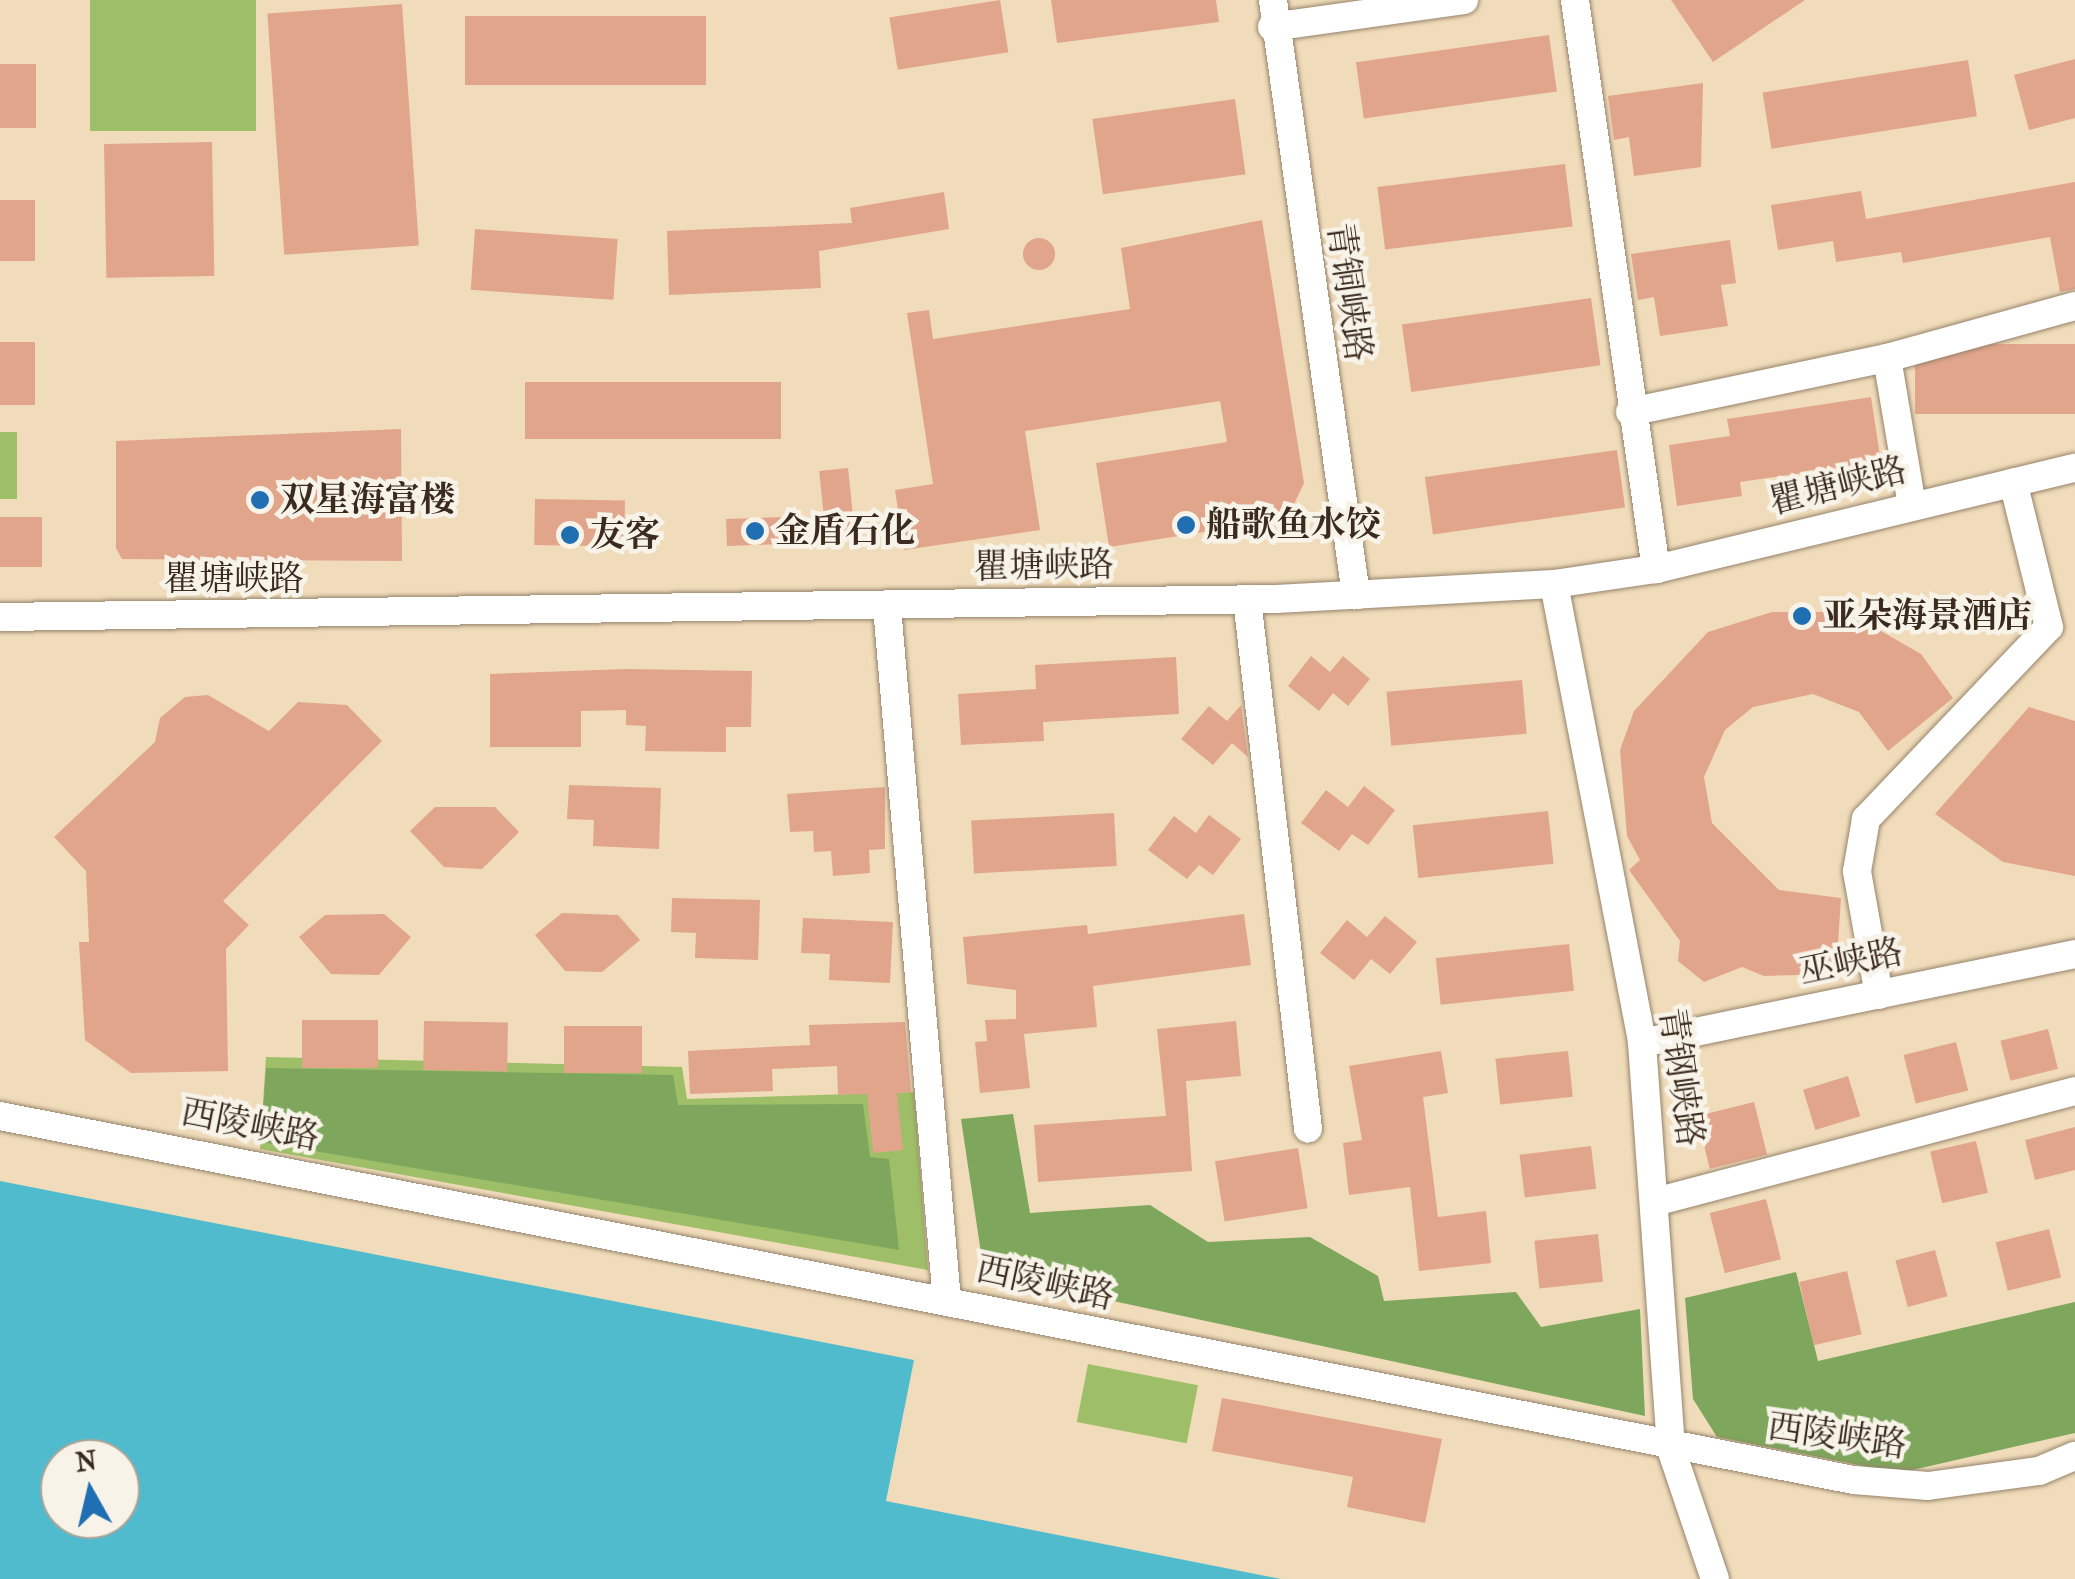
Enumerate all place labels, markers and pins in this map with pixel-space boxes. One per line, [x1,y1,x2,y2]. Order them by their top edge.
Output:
place label: 双星海富楼 [280,479,455,521]
marker: 双星海富楼 [249,489,271,511]
place label: 船歌鱼水饺 [1206,504,1381,546]
place label: 金盾石化 [775,510,915,552]
place label: 友客 [590,514,660,556]
marker: 船歌鱼水饺 [1175,514,1197,536]
marker: 金盾石化 [744,520,766,542]
marker: 友客 [559,524,581,546]
place label: 亚朵海景酒店 [1822,595,2032,637]
marker: 亚朵海景酒店 [1791,605,1813,627]

